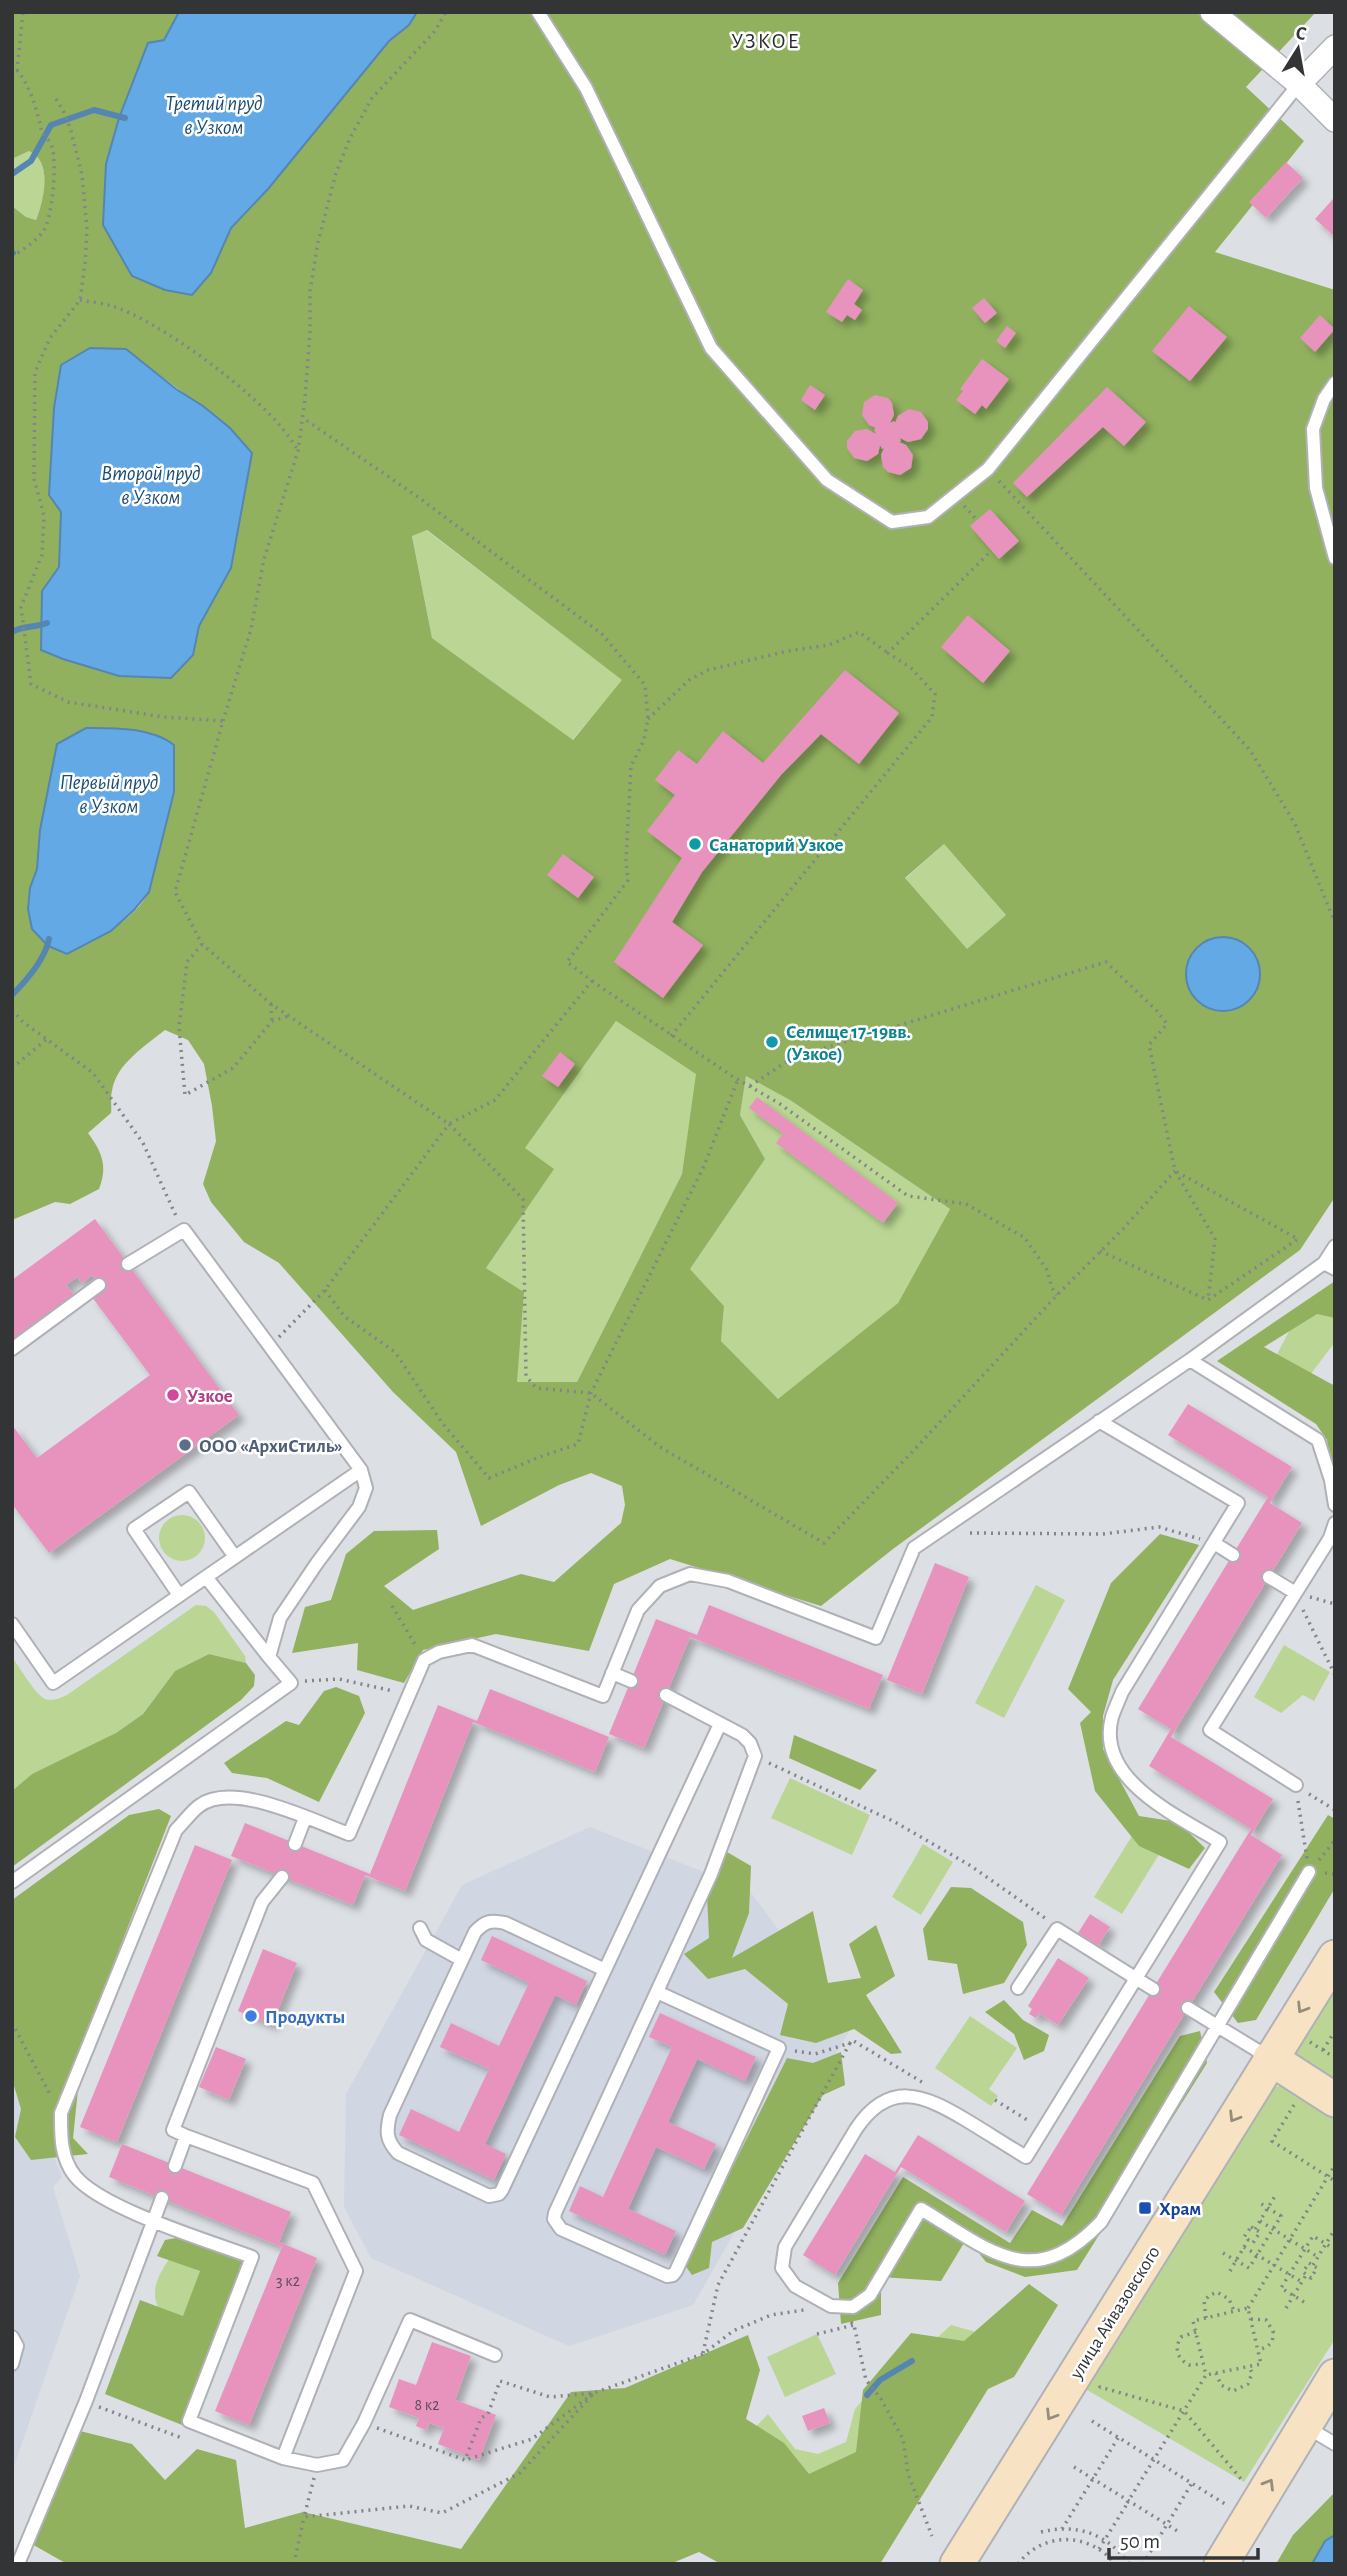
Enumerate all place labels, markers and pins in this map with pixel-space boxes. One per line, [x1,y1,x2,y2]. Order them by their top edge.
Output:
marker: Санаторий Узкое [687,836,703,852]
place label: Санаторий Узкое [709,836,844,855]
place label: Селище 17-19вв. (Узкое) [786,1023,911,1064]
marker: Селище 17-19вв. (Узкое) [764,1034,780,1050]
marker: Узкое [165,1387,181,1403]
place label: Узкое [187,1387,233,1406]
marker: ООО «АрхиСтиль» [177,1437,193,1453]
place label: ООО «АрхиСтиль» [199,1437,343,1456]
marker: Продукты [243,2008,259,2024]
place label: Продукты [265,2008,345,2027]
marker: Храм [1137,2200,1153,2216]
place label: Храм [1159,2200,1201,2219]

